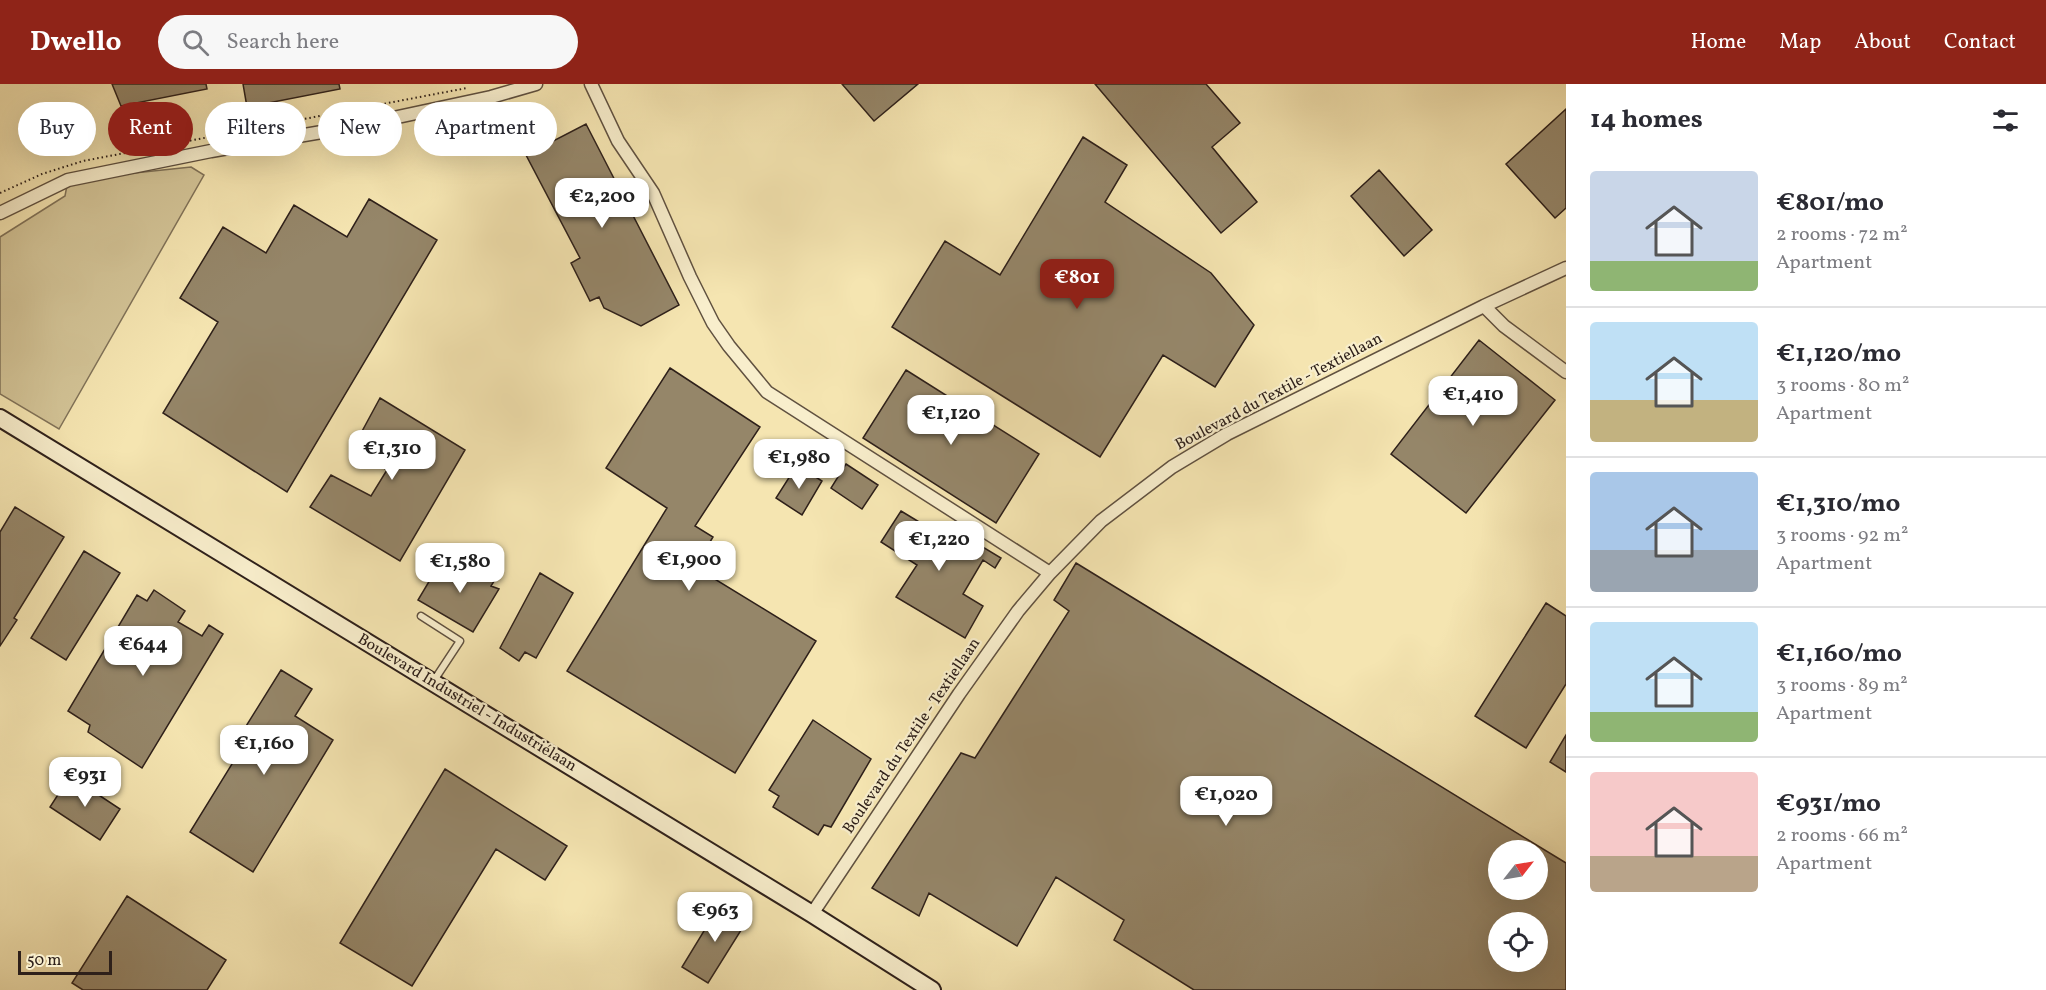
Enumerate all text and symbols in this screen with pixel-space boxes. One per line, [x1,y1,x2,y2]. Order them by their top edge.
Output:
search box [158,15,578,69]
text: Dwello [30,23,122,62]
icon: search [179,26,212,59]
text: Search here [227,27,339,58]
text: Home [1691,28,1746,57]
text: Map [1779,28,1821,57]
text: About [1854,28,1911,57]
text: Contact [1944,28,2016,57]
chip: Buy [18,102,96,156]
chip: Rent [108,102,193,156]
chip: Filters [205,102,306,156]
chip: New [318,102,402,156]
chip: Apartment [414,102,557,156]
text: 14 homes [1590,102,1703,138]
icon: filters [1989,104,2022,137]
pin: €2,200 [553,178,651,229]
text: €2,200 [569,183,635,211]
text: €801/mo [1776,185,1884,221]
icon: home [1638,195,1710,267]
text: 2 rooms · 72 m² [1776,221,1908,249]
text: Apartment [1776,249,1872,277]
pin: €801 [1041,259,1113,310]
text: €801 [1054,264,1100,292]
street label: Boulevard du Textile - Textiellaan [1171,328,1387,456]
text: €1,120/mo [1776,336,1901,372]
icon: home [1638,346,1710,418]
text: 3 rooms · 80 m² [1776,372,1909,400]
pin: €1,410 [1424,376,1522,427]
text: €1,410 [1442,381,1504,409]
pin: €1,120 [902,395,1000,446]
text: €1,120 [921,400,981,428]
text: Apartment [1776,400,1872,428]
pin: €1,310 [343,430,441,481]
text: €1,310 [363,435,421,463]
pin: €1,980 [750,439,848,490]
text: €1,980 [768,444,830,472]
text: €1,310/mo [1776,486,1900,522]
icon: home [1638,496,1710,568]
pin: €1,220 [890,521,988,572]
text: 3 rooms · 92 m² [1776,522,1908,550]
text: €1,220 [908,526,970,554]
pin: €1,900 [640,541,738,592]
pin: €1,580 [411,543,509,594]
text: €1,900 [657,546,721,574]
text: €1,580 [429,548,491,576]
text: Apartment [1776,550,1872,578]
pin: €644 [107,626,179,677]
street label: Boulevard Industriel - Industriélaan [353,629,581,777]
text: €644 [118,631,168,659]
street label: Boulevard du Textile - Textiellaan [838,634,986,838]
text: €1,160/mo [1776,636,1902,672]
icon: home [1638,646,1710,718]
text: 3 rooms · 89 m² [1776,672,1908,700]
text: Apartment [1776,700,1872,728]
pin: €1,160 [215,725,313,776]
text: €1,160 [234,730,294,758]
pin: €931 [49,757,121,808]
text: €931 [63,762,107,790]
pin: €1,020 [1177,776,1275,827]
text: €1,020 [1194,781,1258,809]
text: €931/mo [1776,786,1881,822]
icon: home [1638,796,1710,868]
text: 2 rooms · 66 m² [1776,822,1908,850]
north arrow [1488,840,1548,900]
map controls [1488,840,1548,972]
text: Apartment [1776,850,1872,878]
pin: €963 [679,892,751,943]
text: €963 [691,897,739,925]
button: locate [1488,912,1548,972]
scale bar [18,948,112,976]
text: 50 m [27,950,61,972]

